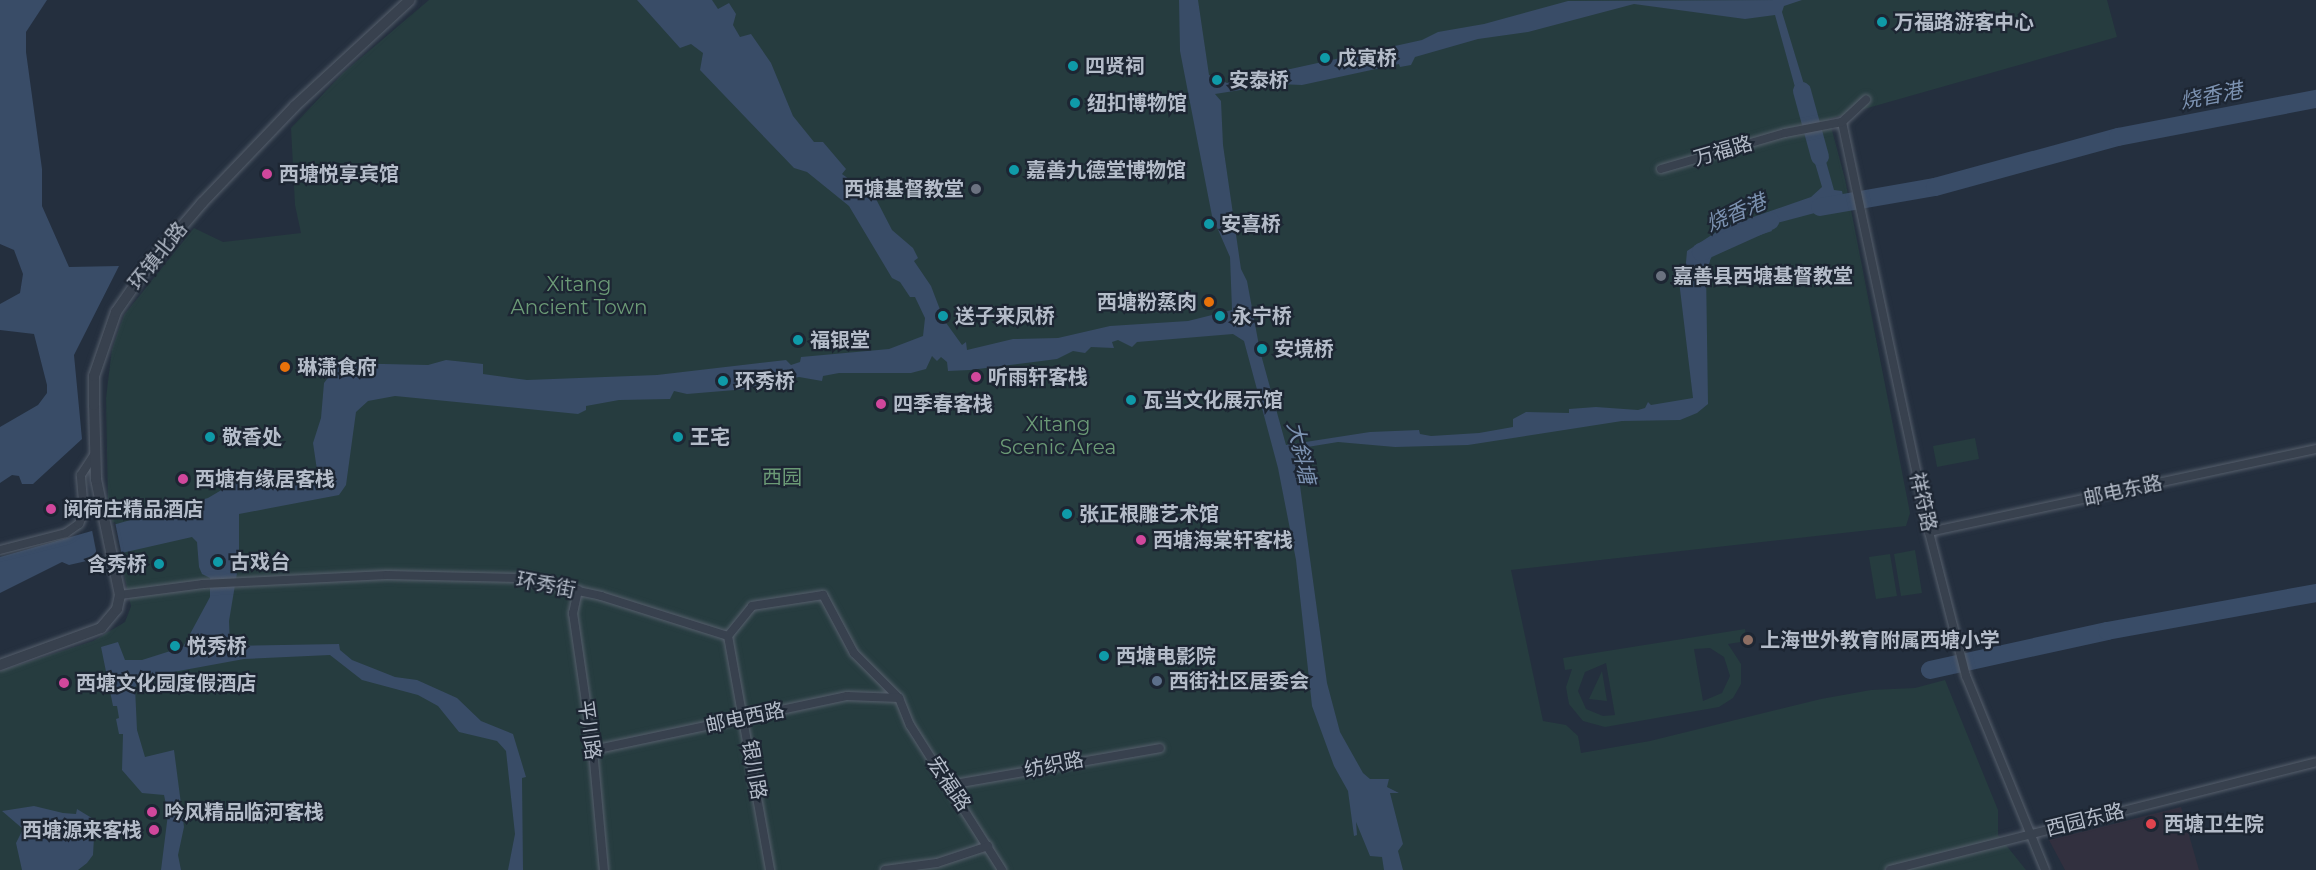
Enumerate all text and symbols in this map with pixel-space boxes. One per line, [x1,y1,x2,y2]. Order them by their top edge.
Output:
place label: 万福路游客中心 [1894,10,2034,34]
marker: 万福路游客中心 [1875,15,1889,29]
place label: 戊寅桥 [1337,46,1397,70]
marker: 戊寅桥 [1318,51,1332,65]
place label: 四贤祠 [1085,54,1145,78]
marker: 四贤祠 [1066,59,1080,73]
place label: 安泰桥 [1229,68,1289,92]
marker: 安泰桥 [1210,73,1224,87]
water label: 烧香港 [2178,78,2244,114]
place label: 纽扣博物馆 [1087,91,1187,115]
marker: 纽扣博物馆 [1068,96,1082,110]
street label: 万福路 [1691,131,1755,171]
place label: 嘉善九德堂博物馆 [1026,158,1186,182]
place label: 西塘悦享宾馆 [279,162,399,186]
marker: 嘉善九德堂博物馆 [1007,163,1021,177]
marker: 西塘悦享宾馆 [260,167,274,181]
place label: 西塘基督教堂 [844,177,964,201]
marker: 西塘基督教堂 [969,182,983,196]
water label: 烧香港 [1702,189,1770,237]
place label: 安喜桥 [1221,212,1281,236]
street label: 环镇北路 [124,217,192,295]
marker: 安喜桥 [1202,217,1216,231]
place label: 嘉善县西塘基督教堂 [1673,264,1853,288]
marker: 嘉善县西塘基督教堂 [1654,269,1668,283]
park label: Xitang Ancient Town [510,273,648,320]
place label: 西塘粉蒸肉 [1097,290,1197,314]
marker: 西塘粉蒸肉 [1202,295,1216,309]
place label: 送子来凤桥 [955,304,1055,328]
place label: 永宁桥 [1232,304,1292,328]
marker: 送子来凤桥 [936,309,950,323]
marker: 永宁桥 [1213,309,1227,323]
place label: 福银堂 [810,328,870,352]
marker: 福银堂 [791,333,805,347]
place label: 安境桥 [1274,337,1334,361]
marker: 安境桥 [1255,342,1269,356]
place label: 琳潇食府 [297,355,377,379]
marker: 琳潇食府 [278,360,292,374]
place label: 听雨轩客栈 [988,365,1088,389]
place label: 环秀桥 [735,369,795,393]
marker: 听雨轩客栈 [969,370,983,384]
marker: 环秀桥 [716,374,730,388]
place label: 瓦当文化展示馆 [1143,388,1283,412]
place label: 四季春客栈 [893,392,993,416]
marker: 瓦当文化展示馆 [1124,393,1138,407]
marker: 四季春客栈 [874,397,888,411]
park label: Xitang Scenic Area [1000,412,1116,459]
water label: 大斜塘 [1282,419,1320,487]
place label: 敬香处 [222,425,282,449]
place label: 王宅 [690,425,730,449]
marker: 敬香处 [203,430,217,444]
marker: 王宅 [671,430,685,444]
park label: 西园 [762,465,802,489]
place label: 西塘有缘居客栈 [195,467,335,491]
street label: 祥符路 [1905,470,1941,534]
street label: 邮电东路 [2081,471,2165,511]
marker: 西塘有缘居客栈 [176,472,190,486]
place label: 阅荷庄精品酒店 [63,497,203,521]
marker: 阅荷庄精品酒店 [44,502,58,516]
place label: 张正根雕艺术馆 [1079,502,1219,526]
marker: 张正根雕艺术馆 [1060,507,1074,521]
place label: 西塘海棠轩客栈 [1153,528,1293,552]
marker: 西塘海棠轩客栈 [1134,533,1148,547]
place label: 古戏台 [230,550,290,574]
place label: 含秀桥 [87,552,147,576]
marker: 古戏台 [211,555,225,569]
marker: 含秀桥 [152,557,166,571]
street label: 环秀街 [514,567,578,603]
place label: 上海世外教育附属西塘小学 [1760,628,2000,652]
marker: 上海世外教育附属西塘小学 [1741,633,1755,647]
place label: 悦秀桥 [187,634,247,658]
marker: 悦秀桥 [168,639,182,653]
place label: 西塘电影院 [1116,644,1216,668]
marker: 西塘电影院 [1097,649,1111,663]
place label: 西街社区居委会 [1169,669,1309,693]
place label: 西塘文化园度假酒店 [76,671,256,695]
marker: 西街社区居委会 [1150,674,1164,688]
marker: 西塘文化园度假酒店 [57,676,71,690]
street label: 邮电西路 [703,698,787,738]
street label: 平川路 [573,699,605,761]
street label: 银川路 [737,738,771,802]
street label: 纺织路 [1022,747,1086,783]
street label: 宏福路 [922,752,976,816]
street label: 西园东路 [2043,799,2127,841]
place label: 吟风精品临河客栈 [164,800,324,824]
marker: 吟风精品临河客栈 [145,805,159,819]
place label: 西塘卫生院 [2164,812,2264,836]
marker: 西塘卫生院 [2142,815,2160,833]
place label: 西塘源来客栈 [22,818,142,842]
marker: 西塘源来客栈 [147,823,161,837]

